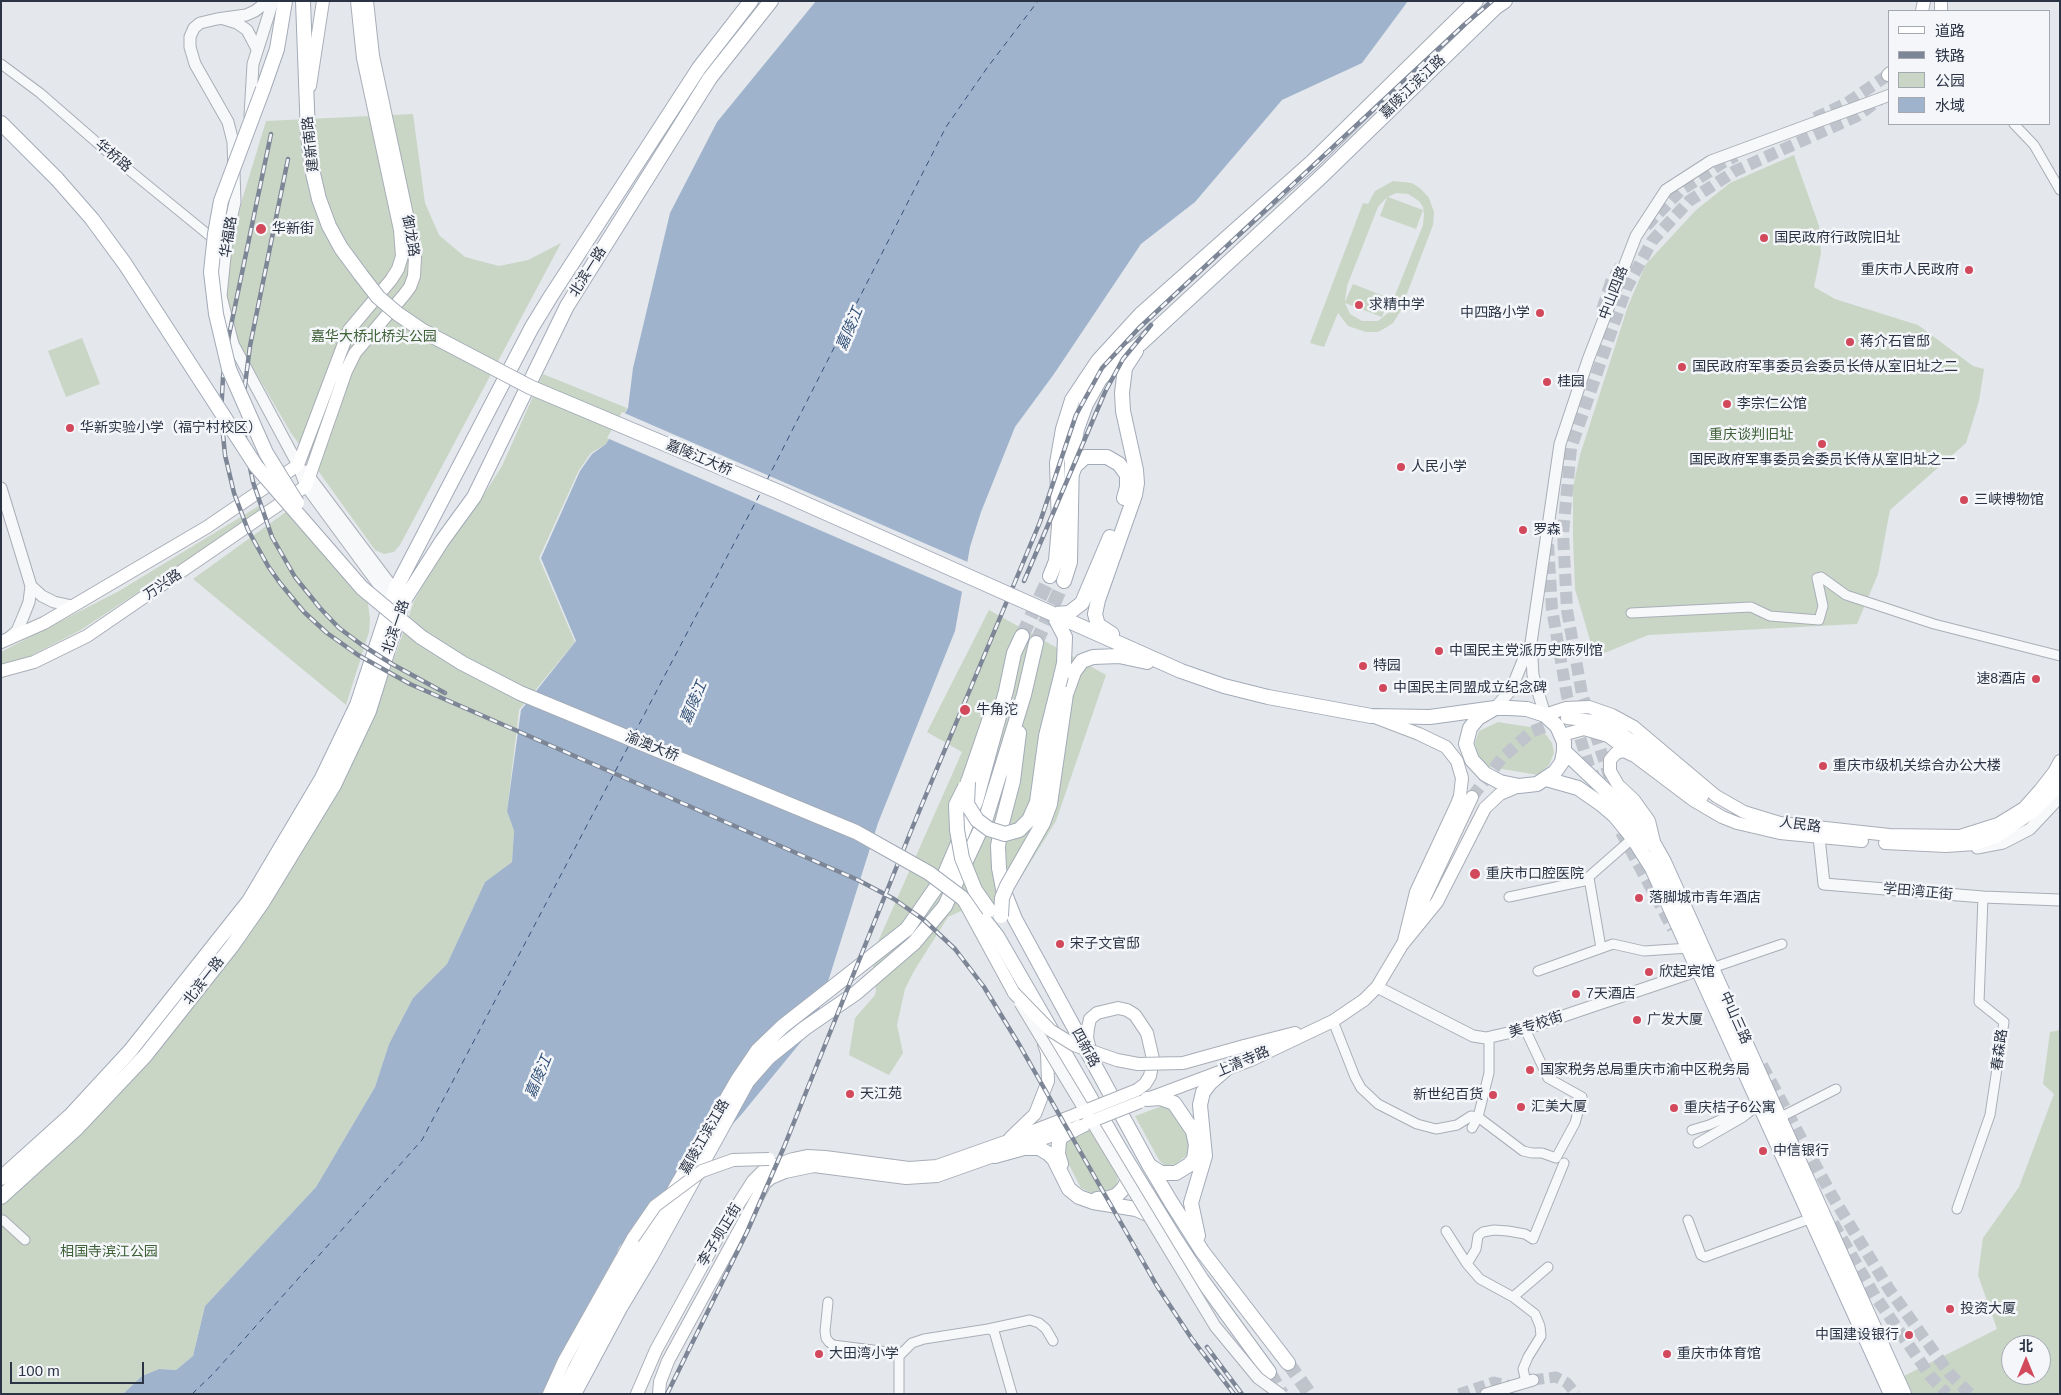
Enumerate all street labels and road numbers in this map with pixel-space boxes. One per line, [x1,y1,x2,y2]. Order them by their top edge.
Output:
street label: 嘉陵江滨江路 [1377,52,1449,122]
street label: 建新南路 [300,115,322,173]
street label: 华桥路 [92,136,134,176]
street label: 御龙路 [398,214,422,258]
street label: 华福路 [217,215,241,259]
street label: 北滨一路 [566,244,610,300]
street label: 中山四路 [1596,264,1632,322]
street label: 嘉陵江大桥 [664,437,734,479]
street label: 万兴路 [141,566,185,604]
street label: 北滨一路 [379,598,413,656]
street label: 渝澳大桥 [623,729,681,765]
street label: 人民路 [1778,814,1822,836]
street label: 学田湾正街 [1882,881,1954,903]
street label: 北滨一路 [180,954,228,1008]
street label: 中山三路 [1716,989,1754,1047]
street label: 美专校街 [1507,1008,1565,1042]
street label: 四新路 [1067,1026,1103,1070]
street label: 春森路 [1989,1028,2011,1072]
street label: 上清寺路 [1214,1043,1272,1081]
street label: 嘉陵江滨江路 [677,1096,733,1178]
street label: 李子坝正街 [695,1201,745,1269]

